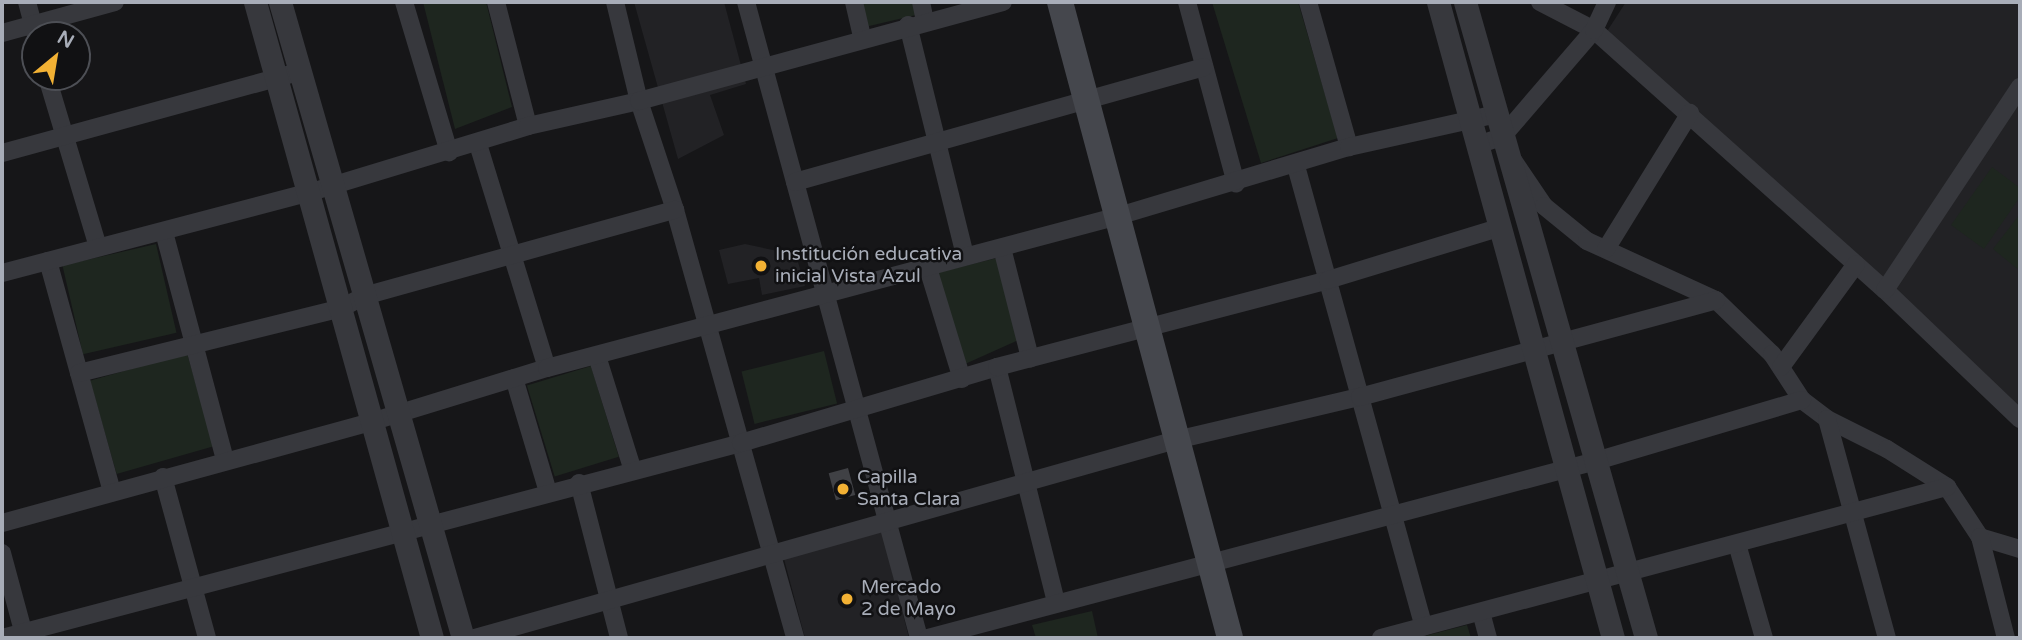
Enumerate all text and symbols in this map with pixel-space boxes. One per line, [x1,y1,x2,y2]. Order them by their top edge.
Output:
north arrow [21,21,91,91]
text: N [53,26,78,53]
place label: Institución educativa inicial Vista Azul [775,244,962,288]
marker: Institución educativa inicial Vista Azul [753,258,769,274]
place label: Capilla Santa Clara [857,467,960,511]
marker: Capilla Santa Clara [835,481,851,497]
place label: Mercado 2 de Mayo [861,577,956,621]
marker: Mercado 2 de Mayo [839,591,855,607]

